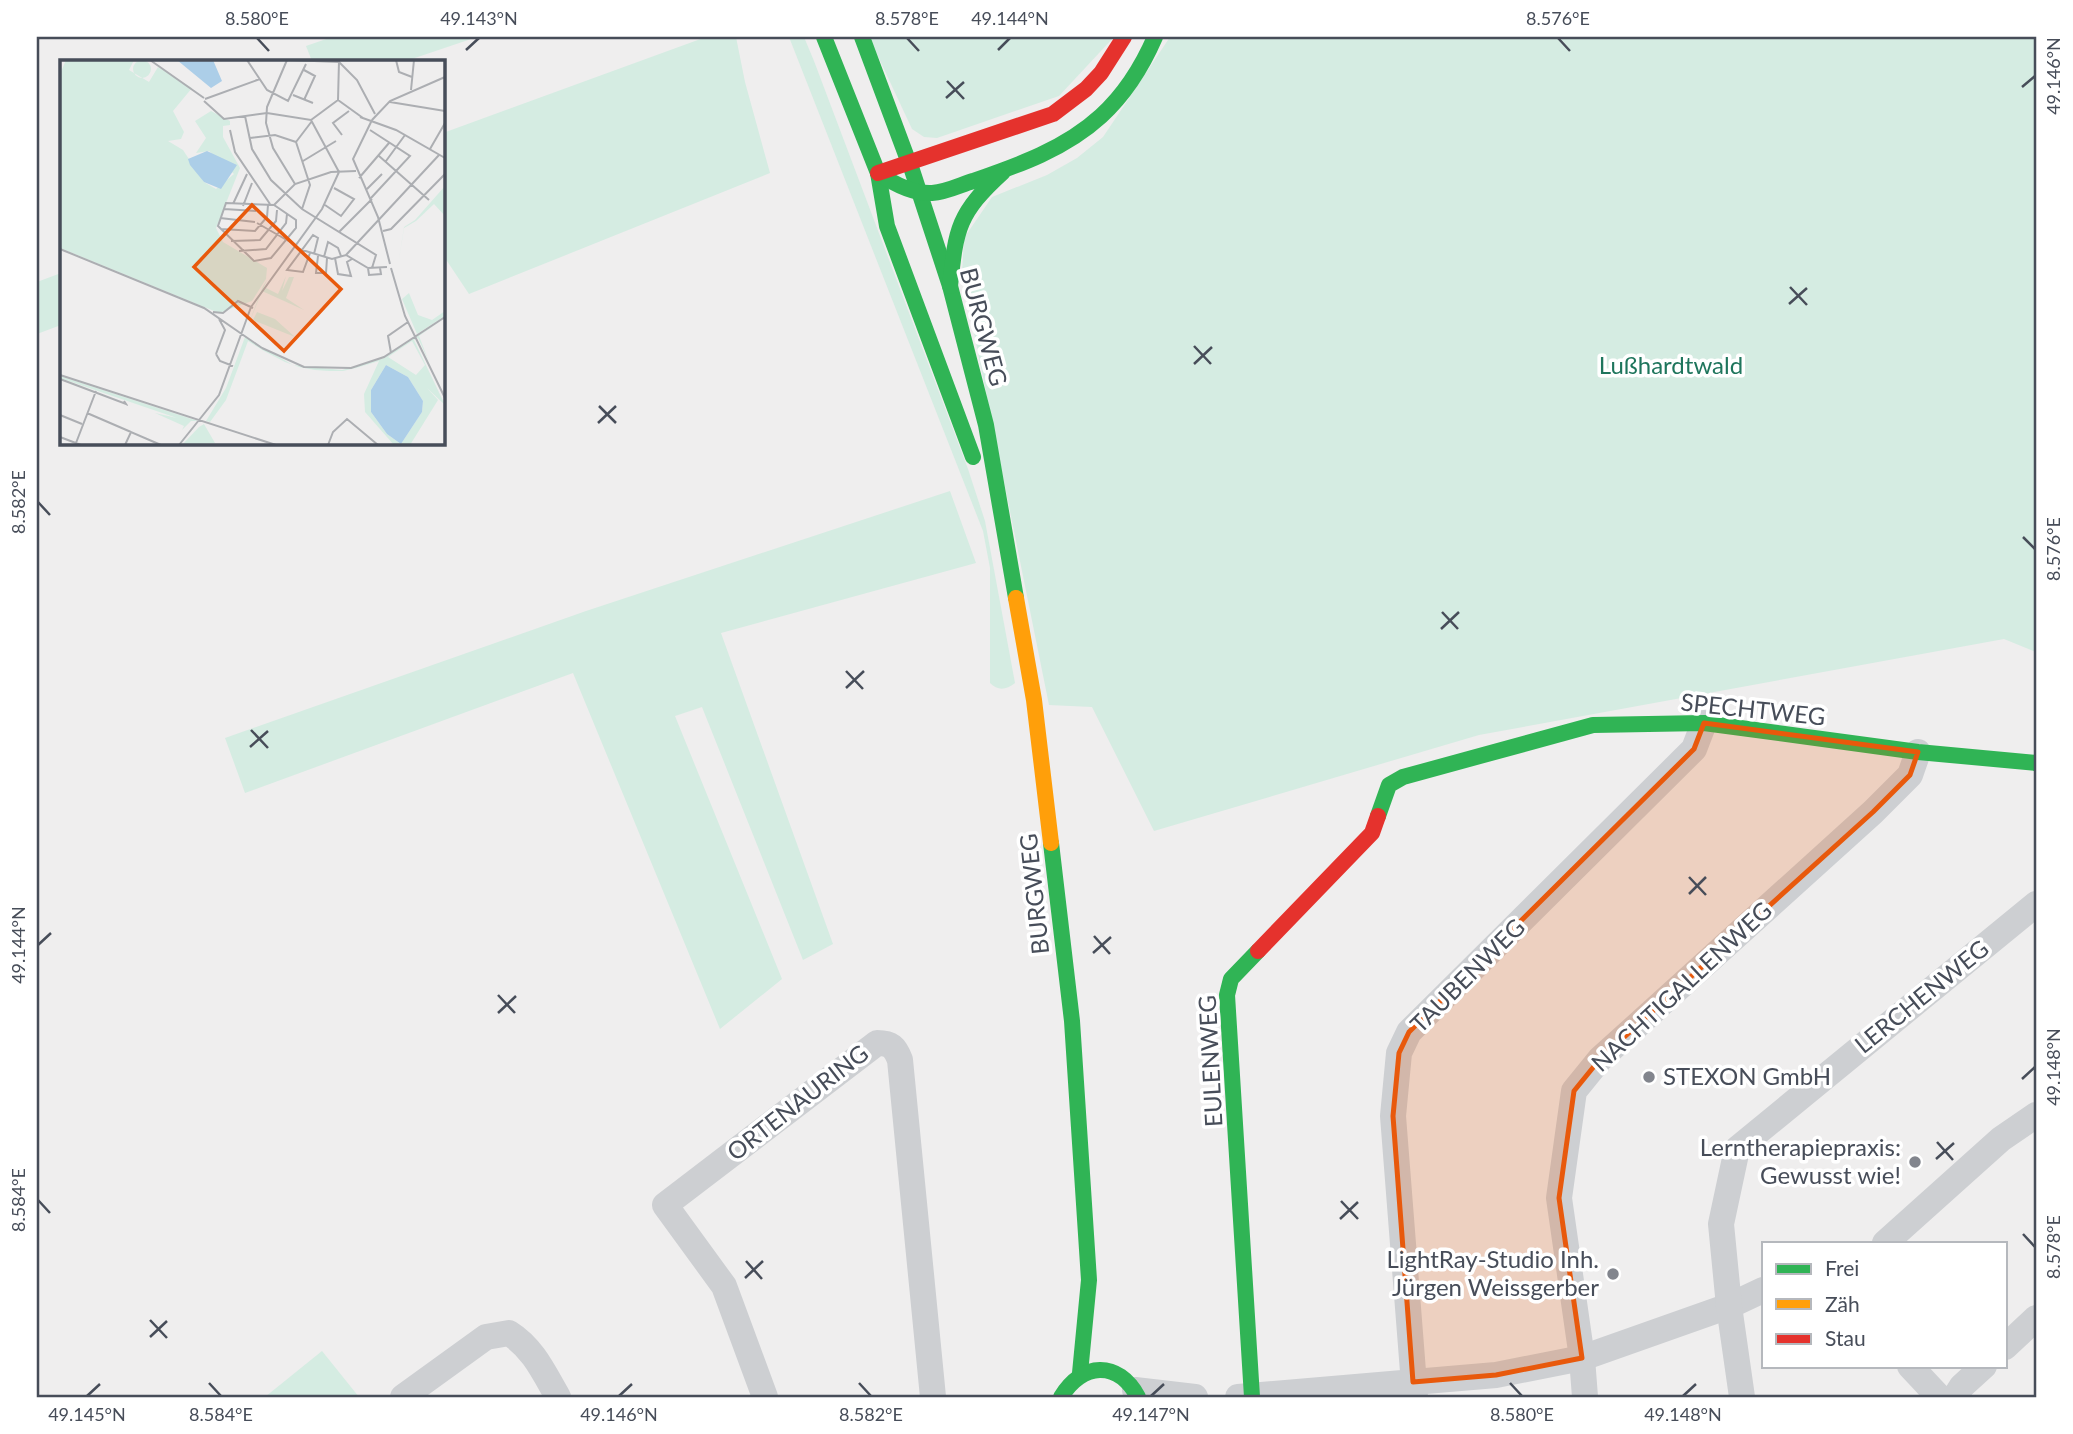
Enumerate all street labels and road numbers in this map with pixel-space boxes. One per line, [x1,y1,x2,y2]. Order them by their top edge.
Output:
street label: BURGWEG [955,264,1014,389]
street label: SPECHTWEG [1679,686,1827,731]
street label: BURGWEG [1013,832,1054,956]
street label: NACHTIGALLENWEG [1585,895,1777,1077]
street label: TAUBENWEG [1404,912,1530,1038]
street label: LERCHENWEG [1848,933,1994,1059]
street label: EULENWEG [1192,994,1227,1128]
street label: ORTENAURING [721,1038,873,1166]

